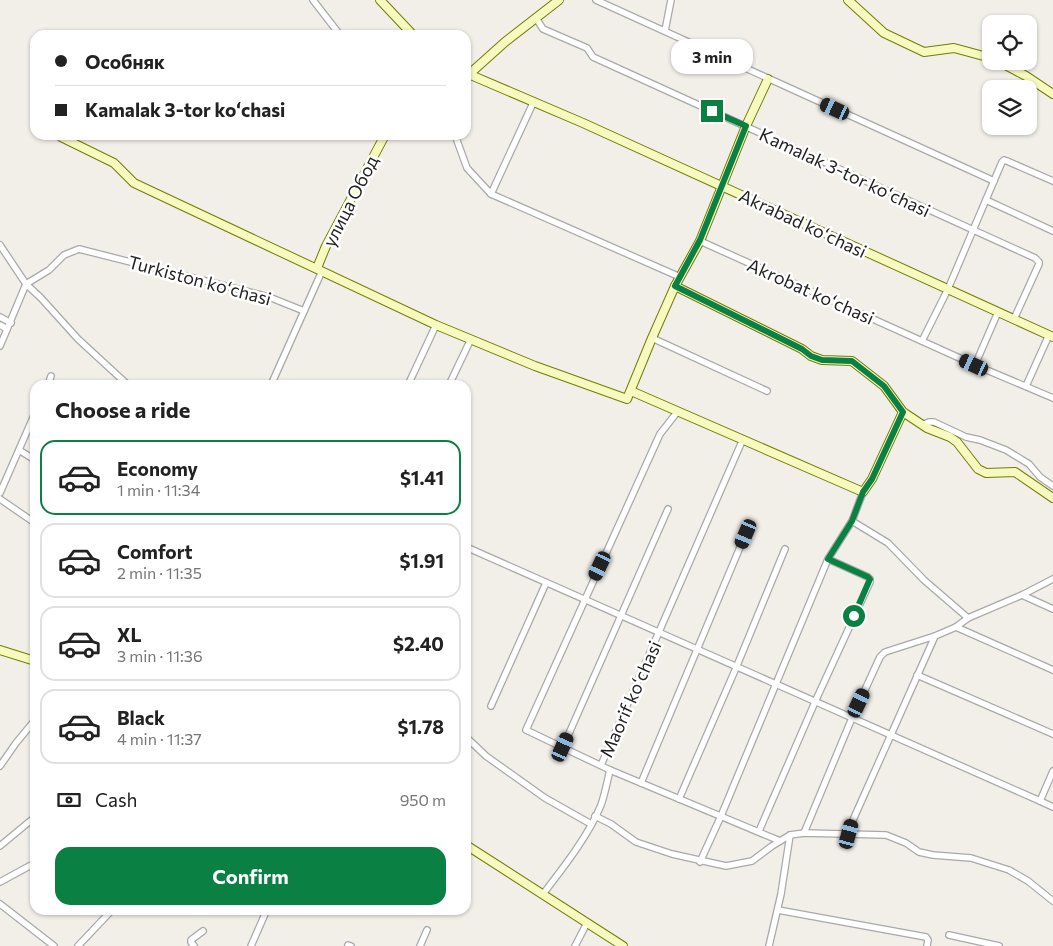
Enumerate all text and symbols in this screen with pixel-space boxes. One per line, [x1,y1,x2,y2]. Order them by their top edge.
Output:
map controls [982,15,1037,135]
button: locate [982,15,1037,70]
callout: 3 min [671,38,753,74]
text: 3 min [692,47,732,66]
text: Особняк [85,50,165,73]
button: layers [982,80,1037,135]
car [818,96,851,122]
text: Kamalak 3-tor koʻchasi [85,98,285,121]
route end [701,100,723,122]
street label: Kamalak 3-tor koʻchasi [756,123,934,221]
street label: улица Обод [318,151,383,250]
street label: Akrabad koʻchasi [736,184,870,262]
street label: Turkiston koʻchasi [126,250,274,310]
street label: Akrobat koʻchasi [744,253,878,329]
car [957,352,990,378]
text: Choose a ride [55,396,190,423]
icon: car [57,455,102,500]
text: Economy [117,457,198,480]
text: $1.41 [400,466,444,489]
text: 1 min · 11:34 [117,480,200,499]
car [733,517,758,551]
icon: car [57,538,102,583]
text: Comfort [117,540,193,563]
text: $1.91 [399,549,444,572]
car [586,549,613,583]
text: 2 min · 11:35 [117,563,202,582]
route start [843,605,865,627]
icon: car [57,621,102,666]
text: XL [117,623,142,646]
text: $2.40 [393,632,444,655]
street label: Maorif koʻchasi [594,637,666,761]
text: 3 min · 11:36 [117,646,203,665]
car [845,686,872,720]
icon: car [57,704,102,749]
text: Black [117,706,165,729]
text: $1.78 [398,715,444,738]
text: 4 min · 11:37 [117,729,202,748]
car [550,730,575,764]
icon: cash [55,786,83,814]
text: Cash [95,788,137,811]
text: 950 m [400,790,446,809]
car [837,818,860,850]
button: Confirm [55,847,446,905]

